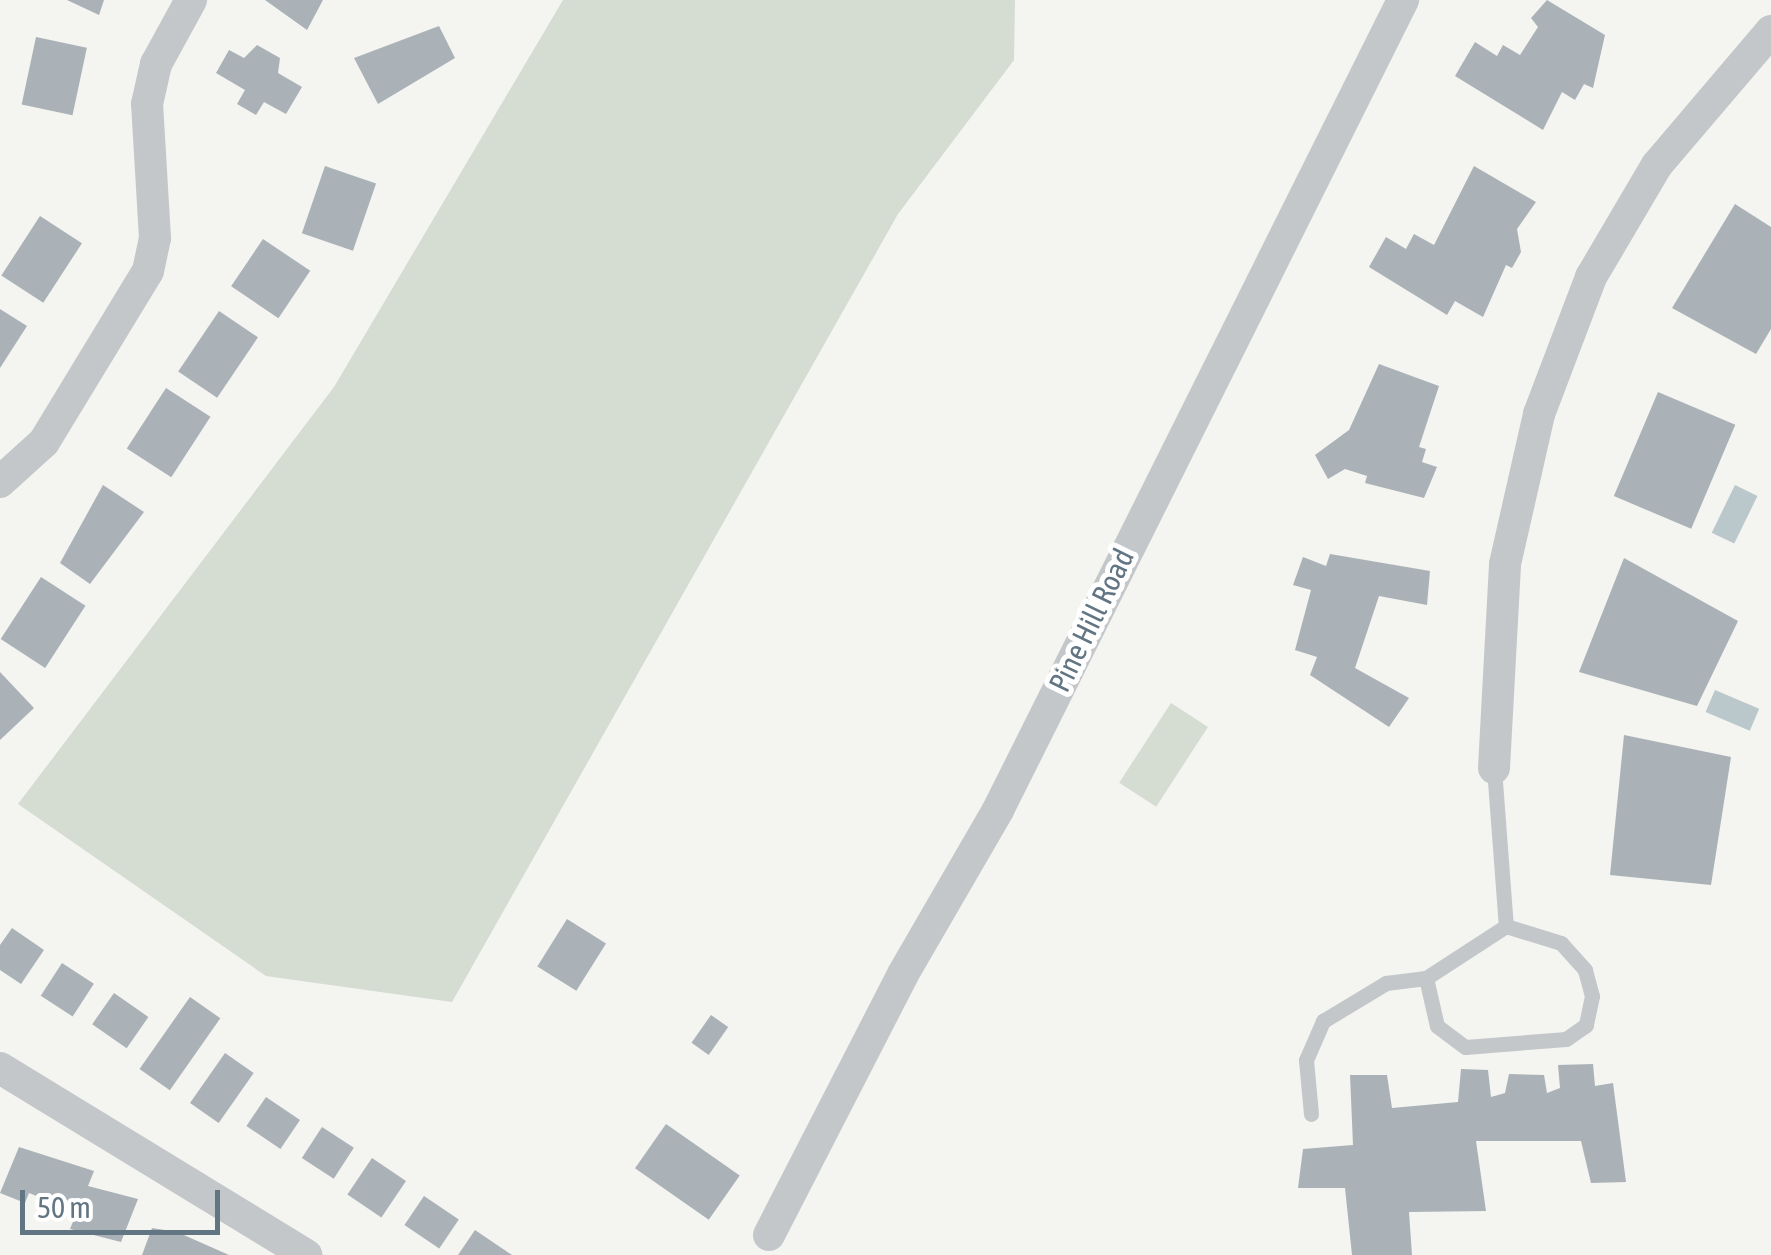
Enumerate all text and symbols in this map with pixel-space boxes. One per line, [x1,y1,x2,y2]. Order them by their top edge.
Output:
street label: Pine Hill Road [1041,543,1141,697]
scale bar [25,1170,225,1232]
text: 50 m [37,1190,91,1224]

